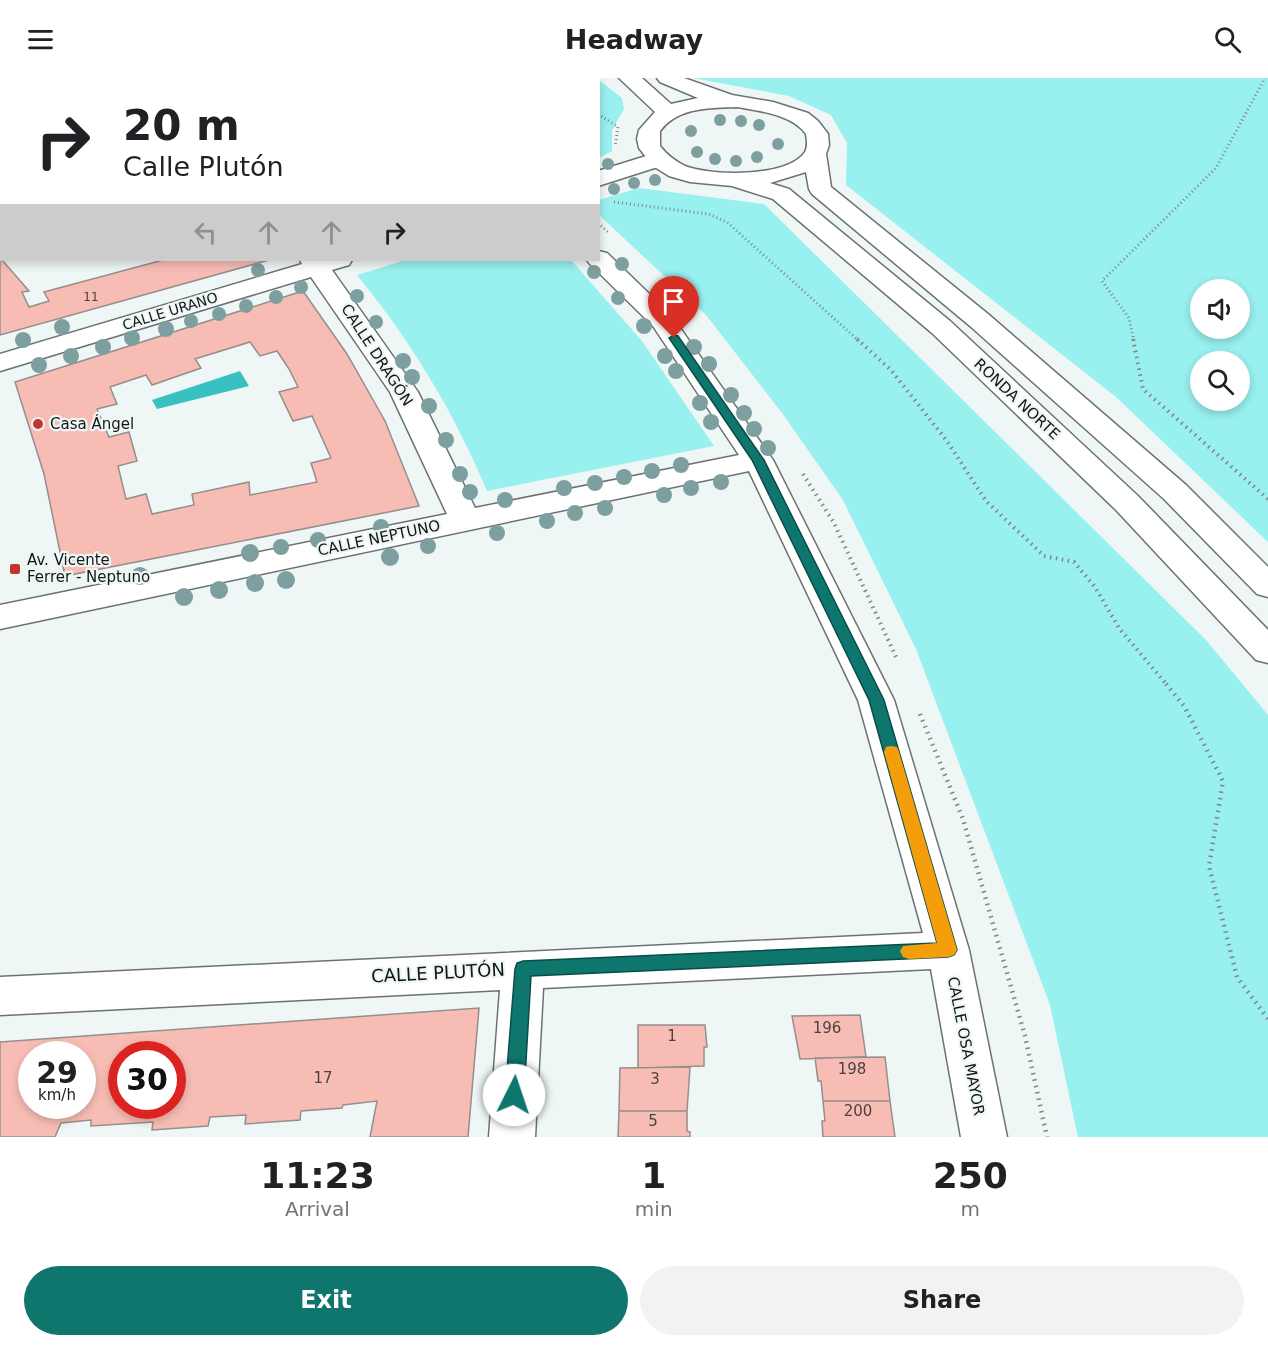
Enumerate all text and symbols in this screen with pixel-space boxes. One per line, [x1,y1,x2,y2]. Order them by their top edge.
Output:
icon: menu [24,23,57,56]
icon: search [1211,23,1244,56]
text: Headway [565,24,703,55]
text: 20 m [123,101,240,150]
icon: right [24,102,102,180]
text: Calle Plutón [123,151,284,182]
icon: left [189,216,222,249]
icon: ahead [252,216,285,249]
icon: ahead [315,216,348,249]
icon: right [378,216,411,249]
pin [648,276,699,338]
map controls [1190,279,1250,411]
button: sound [1190,279,1250,339]
icon: arrive [657,285,690,318]
street label: CALLE URANO [120,289,220,333]
house number: 11 [83,290,99,304]
street label: CALLE DRAGÓN [337,300,417,409]
button: search [1190,351,1250,411]
street label: RONDA NORTE [970,355,1064,443]
place label: Casa Ángel [50,414,134,433]
marker: Casa Ángel [31,417,45,431]
street label: CALLE NEPTUNO [316,516,442,560]
place label: Av. Vicente Ferrer - Neptuno [27,551,150,586]
marker: Av. Vicente Ferrer - Neptuno [8,562,22,576]
street label: CALLE PLUTÓN [371,959,505,986]
street label: CALLE OSA MAYOR [944,975,988,1117]
house number: 196 [813,1019,841,1037]
house number: 1 [667,1027,677,1045]
speed limit sign: 30 [108,1041,186,1119]
text: 29 [36,1055,78,1090]
house number: 198 [838,1060,866,1078]
position arrow [482,1063,546,1127]
house number: 17 [313,1069,333,1087]
house number: 3 [650,1070,660,1088]
text: km/h [38,1086,76,1104]
house number: 200 [844,1102,872,1120]
house number: 5 [648,1112,658,1130]
text: 11:23 [260,1155,375,1196]
text: 1 [641,1155,666,1196]
text: 250 [933,1155,1008,1196]
text: Arrival [285,1197,350,1221]
text: min [635,1197,673,1221]
text: m [961,1197,980,1221]
button: Exit [24,1266,628,1335]
button: Share [640,1266,1244,1335]

